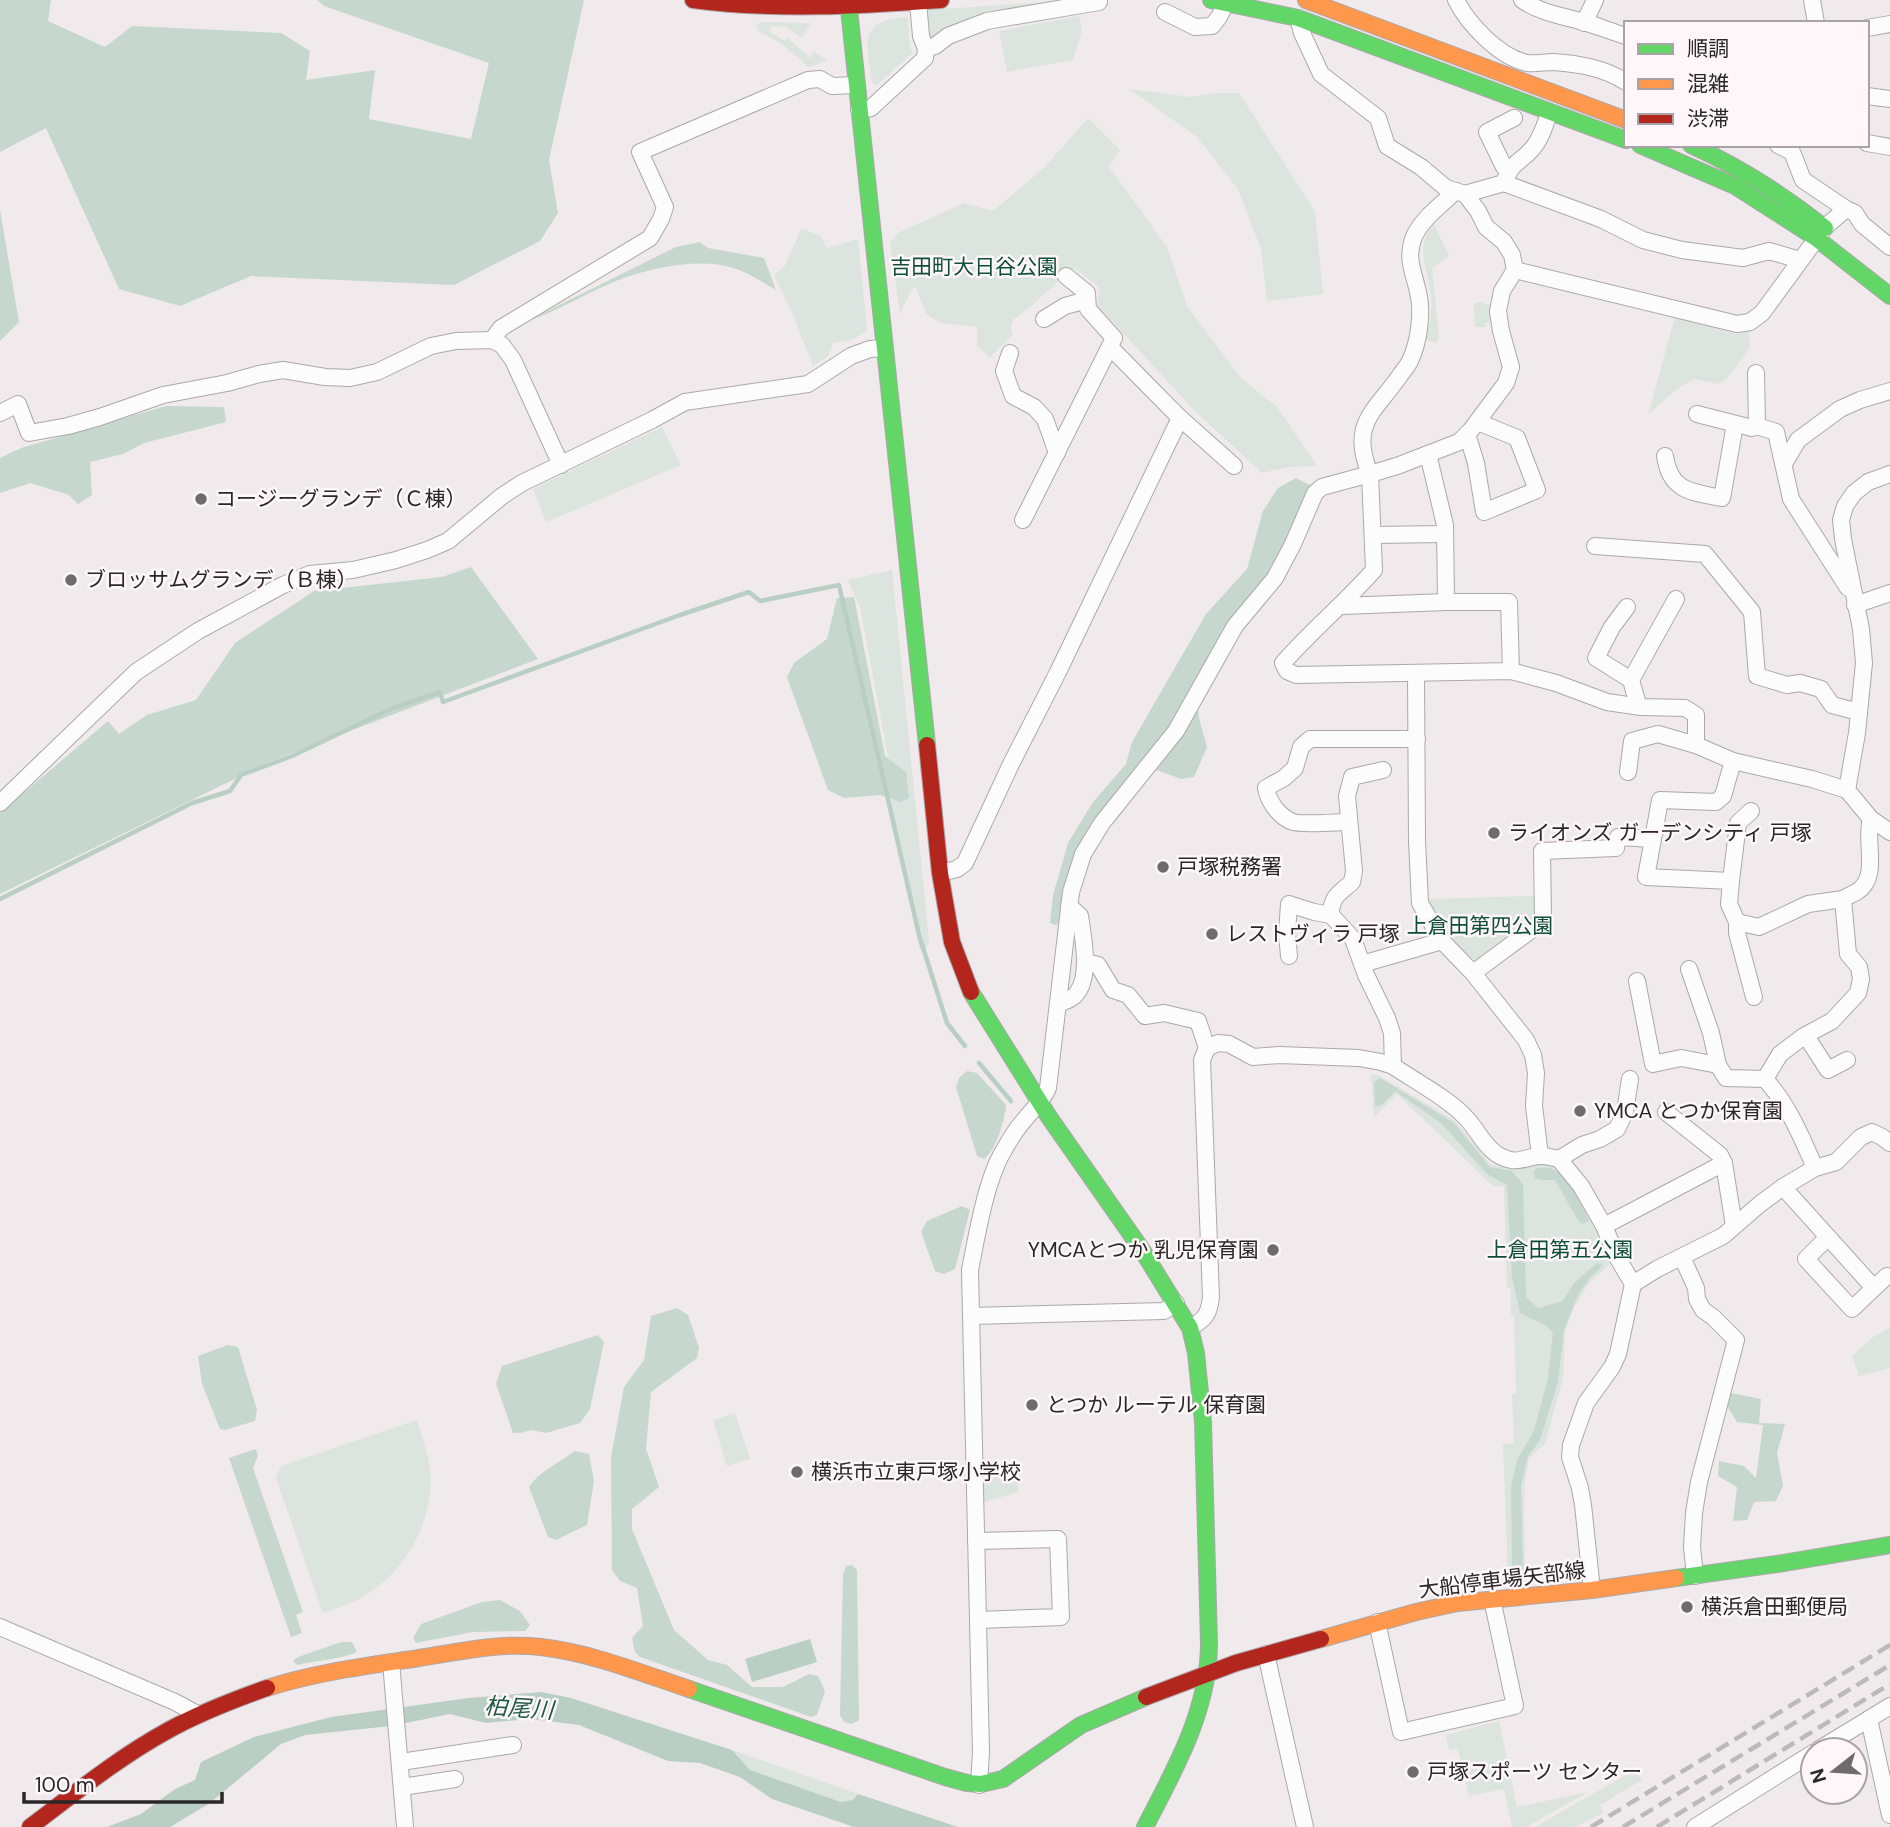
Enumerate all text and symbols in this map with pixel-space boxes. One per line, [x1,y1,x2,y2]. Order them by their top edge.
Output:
legend [1624,21,1869,147]
text: 順調 [1687,35,1729,63]
text: 混雑 [1687,70,1729,98]
text: 渋滞 [1687,105,1729,133]
park label: 吉田町大日谷公園 [890,253,1058,281]
place label: コージーグランデ（Ｃ棟） [215,485,467,513]
marker: コージーグランデ（Ｃ棟） [193,491,209,507]
place label: ブロッサムグランデ（Ｂ棟） [85,566,358,594]
marker: ブロッサムグランデ（Ｂ棟） [63,572,79,588]
place label: ライオンズ ガーデンシティ 戸塚 [1508,819,1812,847]
marker: ライオンズ ガーデンシティ 戸塚 [1486,825,1502,841]
place label: 戸塚税務署 [1177,853,1282,881]
marker: 戸塚税務署 [1155,859,1171,875]
park label: 上倉田第四公園 [1407,912,1554,940]
place label: レストヴィラ 戸塚 [1226,920,1400,948]
marker: レストヴィラ 戸塚 [1204,926,1220,942]
place label: YMCA とつか保育園 [1594,1097,1783,1125]
marker: YMCA とつか保育園 [1572,1103,1588,1119]
place label: YMCAとつか 乳児保育園 [1028,1236,1259,1264]
park label: 上倉田第五公園 [1487,1236,1634,1264]
marker: YMCAとつか 乳児保育園 [1265,1242,1281,1258]
place label: とつか ルーテル 保育園 [1046,1391,1266,1419]
marker: とつか ルーテル 保育園 [1024,1397,1040,1413]
place label: 横浜市立東戸塚小学校 [811,1458,1021,1486]
marker: 横浜市立東戸塚小学校 [789,1464,805,1480]
street label: 大船停車場矢部線 [1417,1556,1587,1604]
place label: 横浜倉田郵便局 [1701,1593,1848,1621]
marker: 横浜倉田郵便局 [1679,1599,1695,1615]
water label: 柏尾川 [484,1691,557,1726]
north arrow [1799,1736,1869,1806]
place label: 戸塚スポーツ センター [1427,1758,1642,1786]
scale bar [24,1760,222,1804]
marker: 戸塚スポーツ センター [1405,1764,1421,1780]
text: N [1804,1766,1832,1786]
text: 100 m [35,1771,95,1799]

